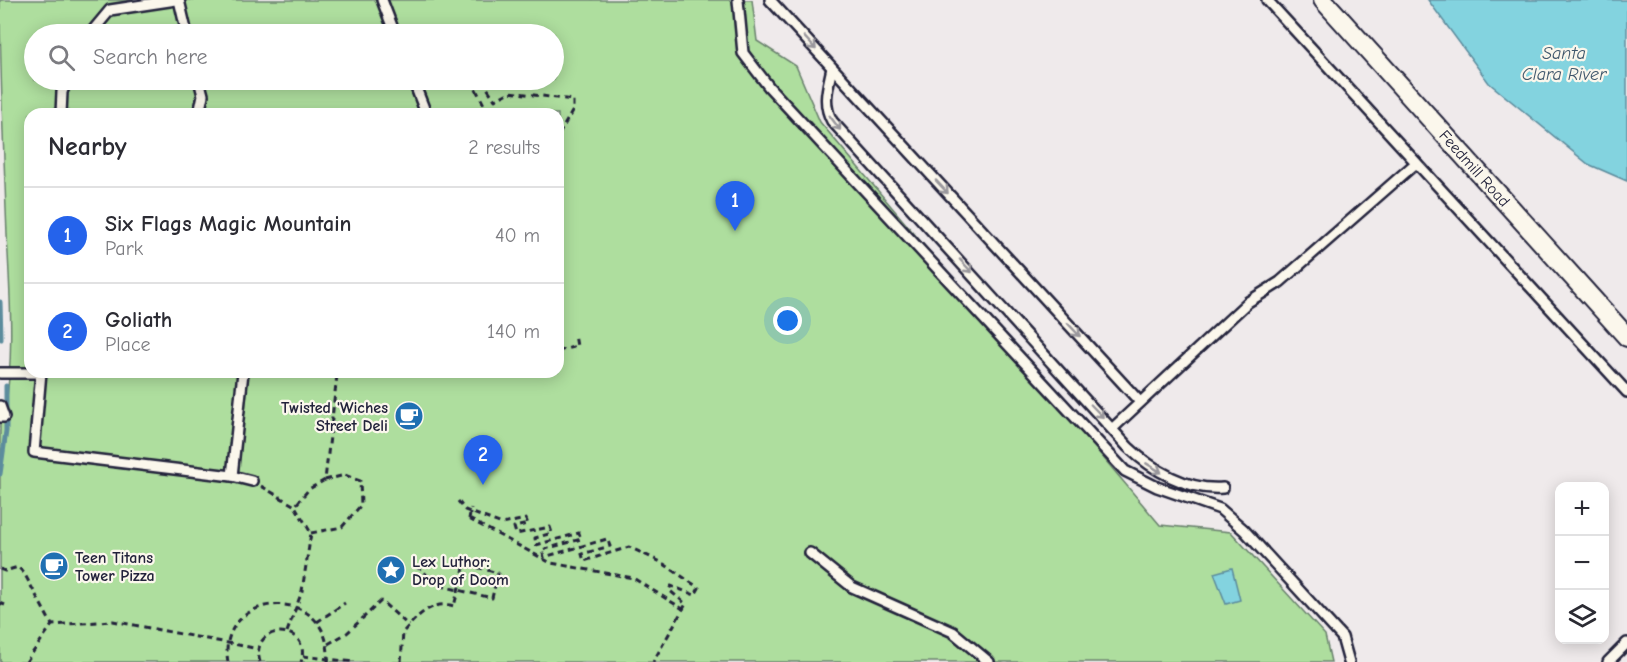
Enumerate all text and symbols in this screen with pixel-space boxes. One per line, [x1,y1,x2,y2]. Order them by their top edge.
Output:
search box [24,24,564,90]
one-way arrow [803,36,817,51]
icon: search [45,41,78,74]
water label: Santa Clara River [1522,43,1607,85]
text: Search here [93,44,208,70]
one-way arrow [828,114,841,130]
street label: Feedmill Road [1435,127,1513,211]
text: Nearby [48,132,127,162]
text: 2 results [468,136,540,159]
one-way arrow [935,179,949,194]
pin: 1 [716,182,754,231]
text: Six Flags Magic Mountain [105,211,351,237]
text: 1 [64,224,71,247]
text: 40 m [495,224,540,247]
text: Park [105,237,143,260]
one-way arrow [959,259,973,274]
your location [773,306,802,335]
text: Goliath [105,307,172,333]
text: 2 [63,320,72,343]
text: 140 m [487,320,540,343]
one-way arrow [1067,322,1081,337]
text: Place [105,333,151,356]
place label: Twisted 'Wiches Street Deli [281,399,388,435]
cafe icon: Twisted 'Wiches Street Deli [393,400,425,432]
one-way arrow [1089,404,1104,419]
pin: 2 [464,436,502,485]
one-way arrow [1145,463,1162,475]
map controls [1555,482,1609,644]
button: + [1555,482,1609,536]
button: − [1555,536,1609,590]
place label: Teen Titans Tower Pizza [75,549,155,585]
cafe icon: Teen Titans Tower Pizza [38,550,70,582]
place label: Lex Luthor: Drop of Doom [412,553,509,589]
place icon: Lex Luthor: Drop of Doom [375,554,407,586]
button: layers [1555,590,1609,644]

